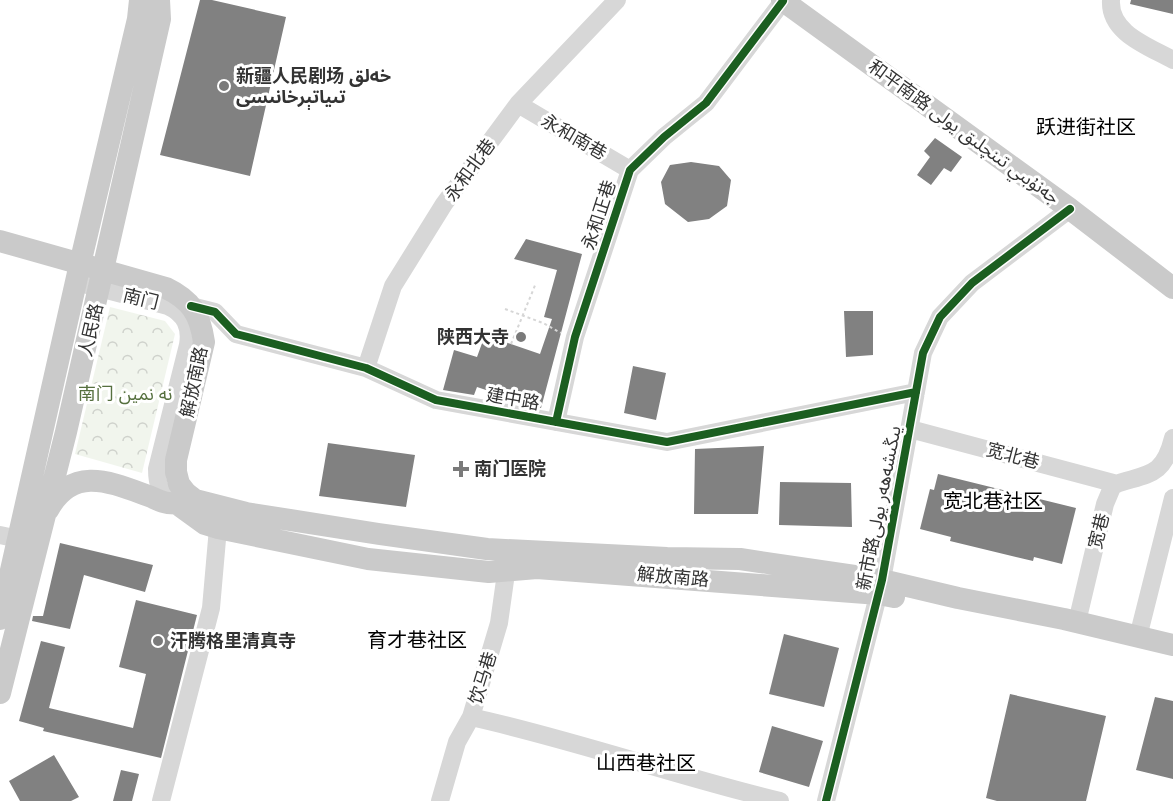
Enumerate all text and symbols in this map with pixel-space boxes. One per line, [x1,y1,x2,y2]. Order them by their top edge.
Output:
street label: 和平南路 جەنۇبىي تىنچلىق يولى [863,56,1063,211]
place label: 新疆人民剧场 خەلق تىياتېرخانىسى [236,66,391,110]
marker: 新疆人民剧场 خەلق تىياتېرخانىسى [217,79,231,93]
street label: 永和南巷 [538,110,610,164]
district label: 跃进街社区 [1036,116,1136,138]
street label: 永和北巷 [441,135,499,205]
street label: 永和正巷 [578,178,620,252]
street label: 南门 [121,285,161,313]
street label: 人民路 [75,301,107,359]
place label: 陕西大寺 [437,327,509,347]
marker: 陕西大寺 [514,330,528,344]
street label: 解放南路 [177,345,211,419]
park label: 南门 نە نمين [78,384,172,405]
street label: 建中路 [485,384,541,414]
street label: 新市路يىڭىشەھەر يولى [853,424,906,592]
street label: 宽北巷 [984,439,1042,473]
place label: 南门医院 [474,459,546,479]
marker: 南门医院 [452,460,470,478]
district label: 宽北巷社区 [943,490,1043,512]
street label: 宽巷 [1085,511,1113,551]
street label: 解放南路 [636,564,710,590]
district label: 育才巷社区 [367,629,467,651]
place label: 汗腾格里清真寺 [170,631,296,651]
marker: 汗腾格里清真寺 [151,634,165,648]
street label: 饮马巷 [466,649,500,707]
district label: 山西巷社区 [596,752,696,774]

